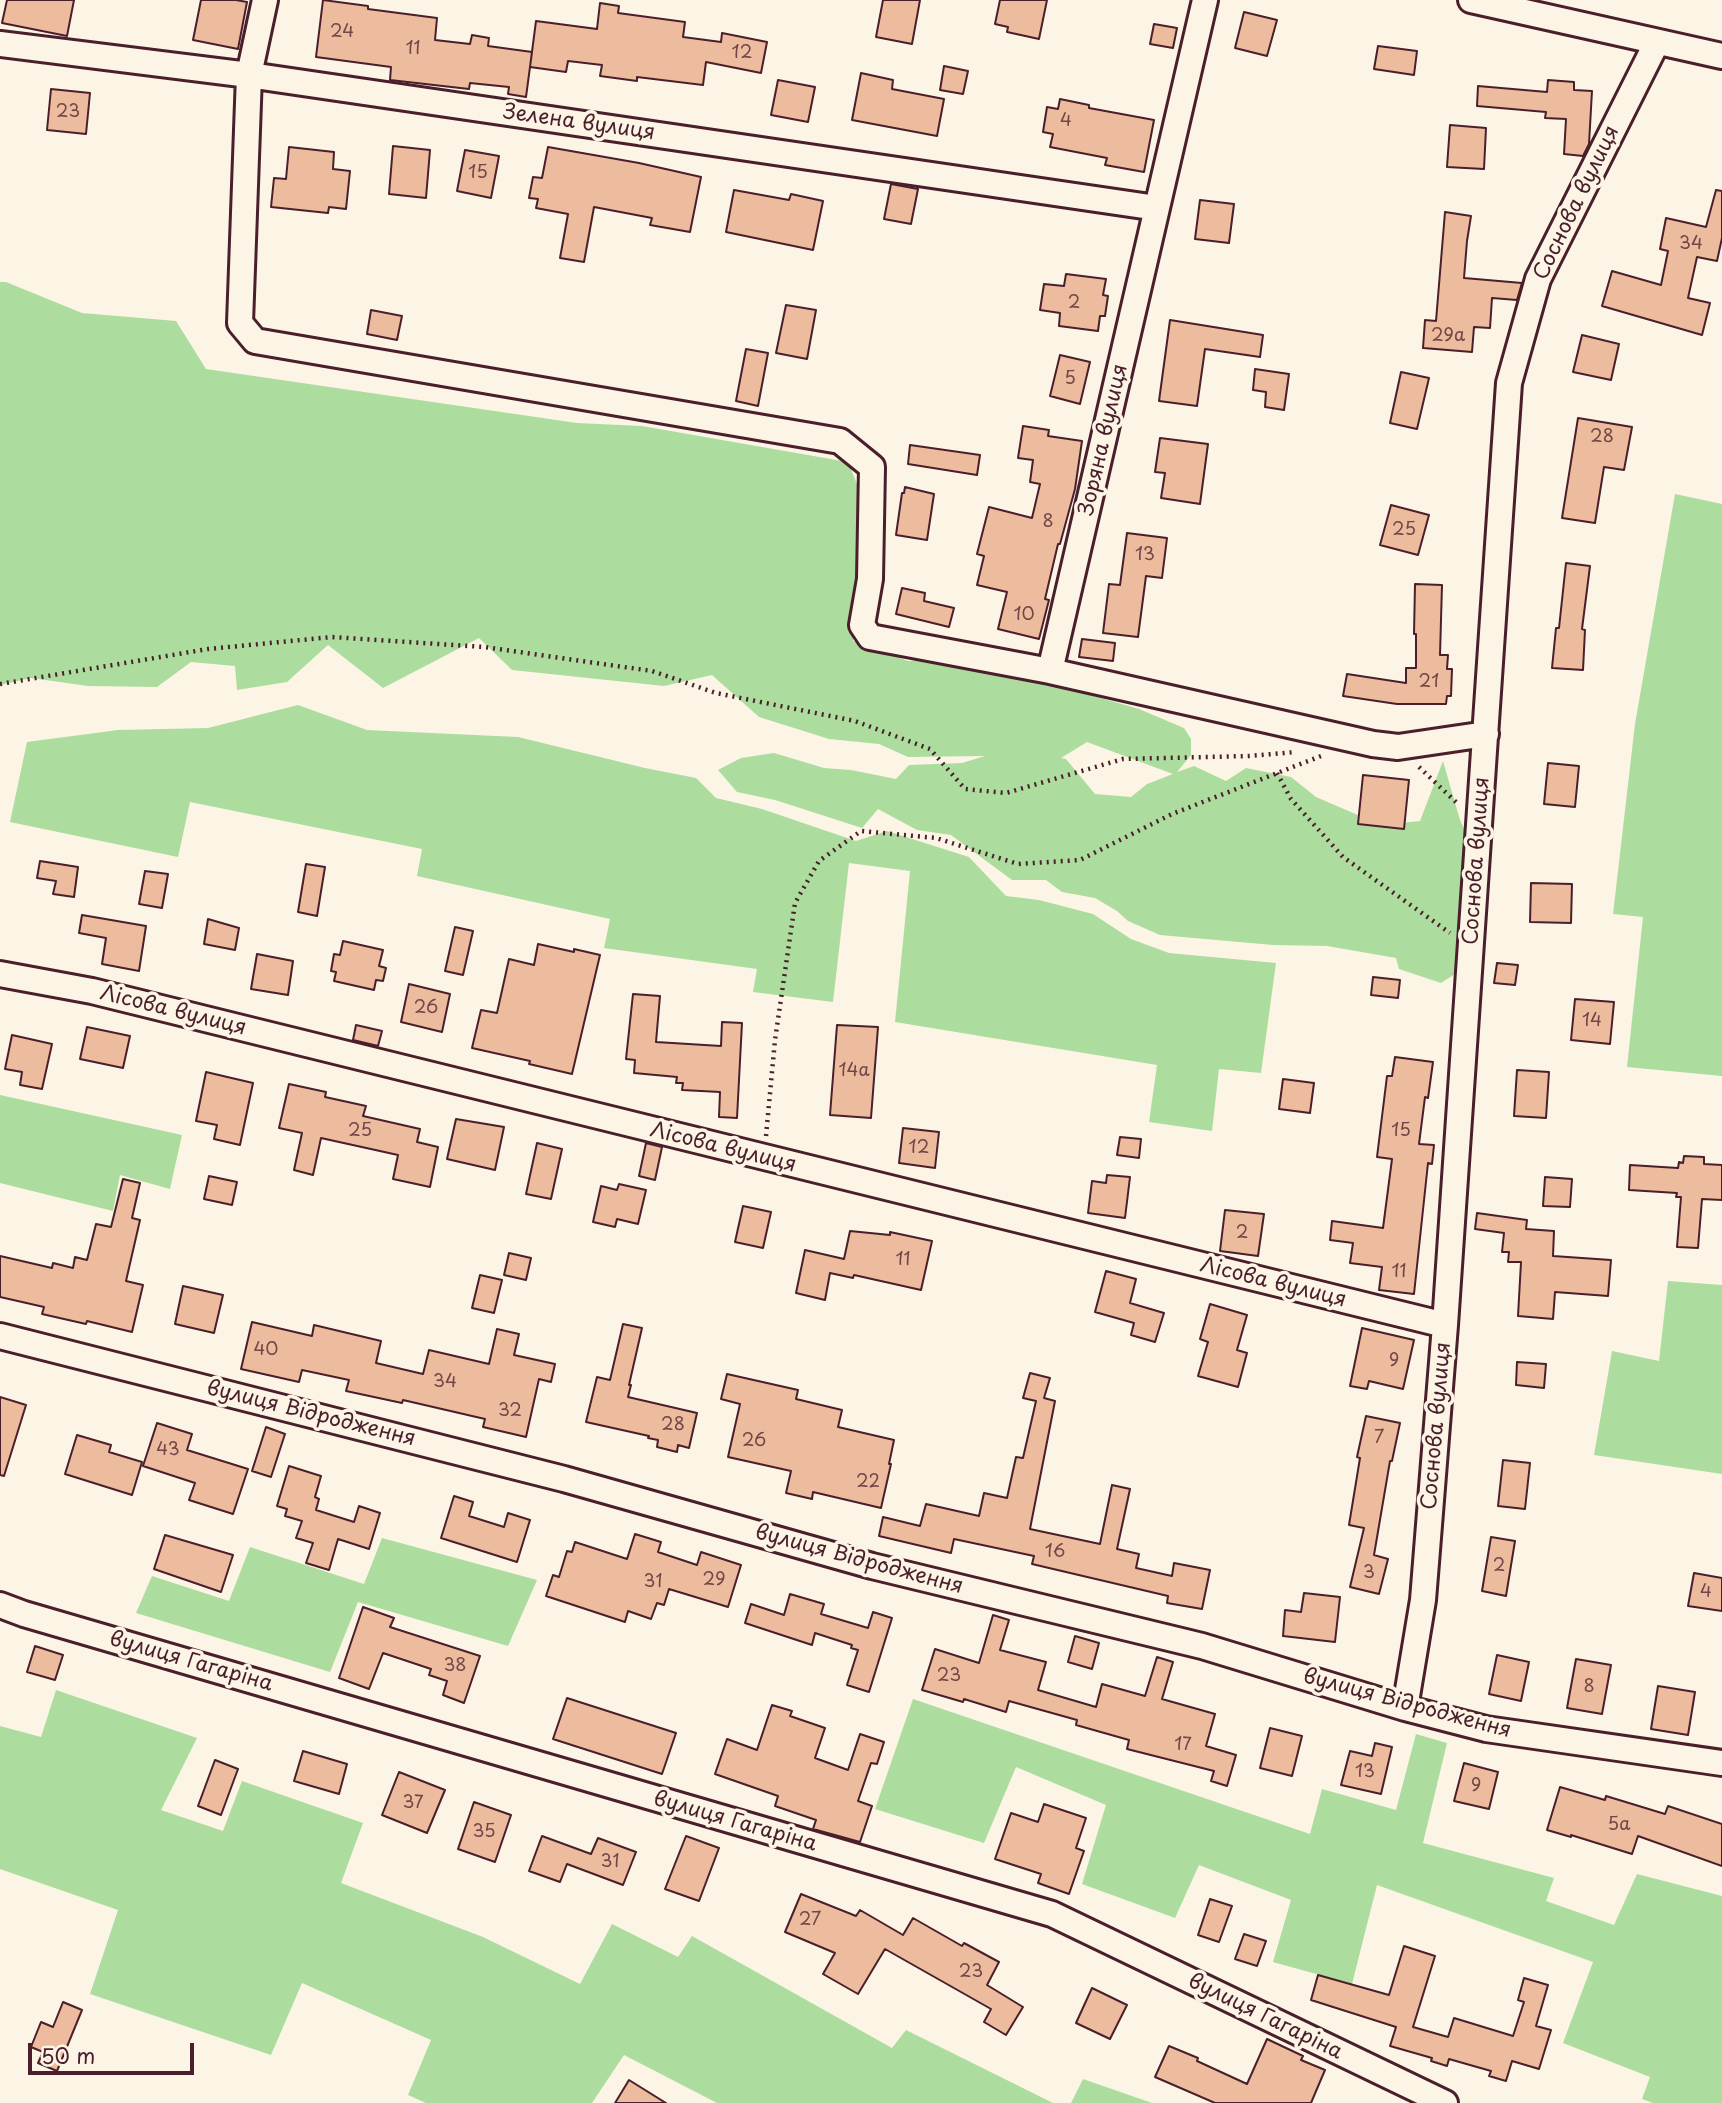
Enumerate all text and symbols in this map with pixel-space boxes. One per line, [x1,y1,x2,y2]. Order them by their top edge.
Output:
house number: 24 [330,21,354,43]
house number: 11 [405,38,421,60]
house number: 12 [732,42,752,64]
street label: Зелена вулиця [502,100,656,146]
house number: 23 [56,101,80,123]
house number: 4 [1060,110,1072,132]
street label: Соснова вулиця [1529,122,1625,284]
house number: 15 [468,162,488,184]
house number: 34 [1679,233,1703,255]
house number: 2 [1068,292,1080,314]
house number: 29а [1431,325,1465,347]
street label: Зоряна вулиця [1074,362,1134,518]
house number: 5 [1064,368,1076,390]
house number: 28 [1590,426,1614,448]
house number: 8 [1042,511,1054,533]
house number: 25 [1392,519,1416,541]
house number: 13 [1135,544,1155,566]
house number: 10 [1013,604,1035,626]
house number: 21 [1419,671,1439,693]
street label: Соснова вулиця [1459,776,1495,946]
street label: Лісова вулиця [97,981,249,1041]
house number: 26 [414,997,438,1019]
house number: 14 [1582,1010,1602,1032]
house number: 14а [838,1060,870,1082]
street label: Лісова вулиця [647,1118,799,1178]
house number: 25 [348,1120,372,1142]
house number: 15 [1391,1120,1411,1142]
house number: 12 [909,1137,929,1159]
house number: 2 [1236,1222,1248,1244]
house number: 11 [895,1249,911,1271]
street label: Лісова вулиця [1197,1253,1349,1313]
house number: 11 [1391,1261,1407,1283]
house number: 40 [253,1339,279,1361]
street label: Соснова вулиця [1417,1341,1457,1511]
house number: 9 [1389,1350,1399,1372]
house number: 34 [433,1371,457,1393]
street label: вулиця Відродження [204,1376,418,1452]
house number: 32 [498,1400,522,1422]
house number: 28 [661,1414,685,1436]
house number: 7 [1374,1427,1384,1449]
house number: 26 [742,1430,766,1452]
house number: 43 [156,1439,180,1461]
house number: 22 [856,1471,880,1493]
street label: вулиця Відродження [752,1520,966,1600]
house number: 16 [1045,1541,1065,1563]
house number: 2 [1493,1555,1505,1577]
house number: 3 [1363,1562,1375,1584]
house number: 29 [703,1569,725,1591]
house number: 31 [644,1571,662,1593]
house number: 4 [1700,1581,1712,1603]
street label: вулиця Гагаріна [106,1627,276,1697]
house number: 38 [443,1655,467,1677]
street label: вулиця Відродження [1300,1664,1514,1744]
house number: 23 [937,1665,961,1687]
house number: 8 [1583,1676,1595,1698]
house number: 17 [1174,1734,1192,1756]
house number: 13 [1355,1761,1375,1783]
house number: 9 [1471,1775,1481,1797]
street label: вулиця Гагаріна [650,1787,820,1857]
house number: 37 [402,1792,424,1814]
house number: 5а [1608,1814,1630,1836]
house number: 35 [472,1821,496,1843]
house number: 31 [601,1851,619,1873]
house number: 27 [799,1909,821,1931]
house number: 23 [959,1961,983,1983]
street label: вулиця Гагаріна [1184,1969,1346,2065]
scale bar [32,2030,198,2074]
text: 50 m [41,2039,95,2071]

